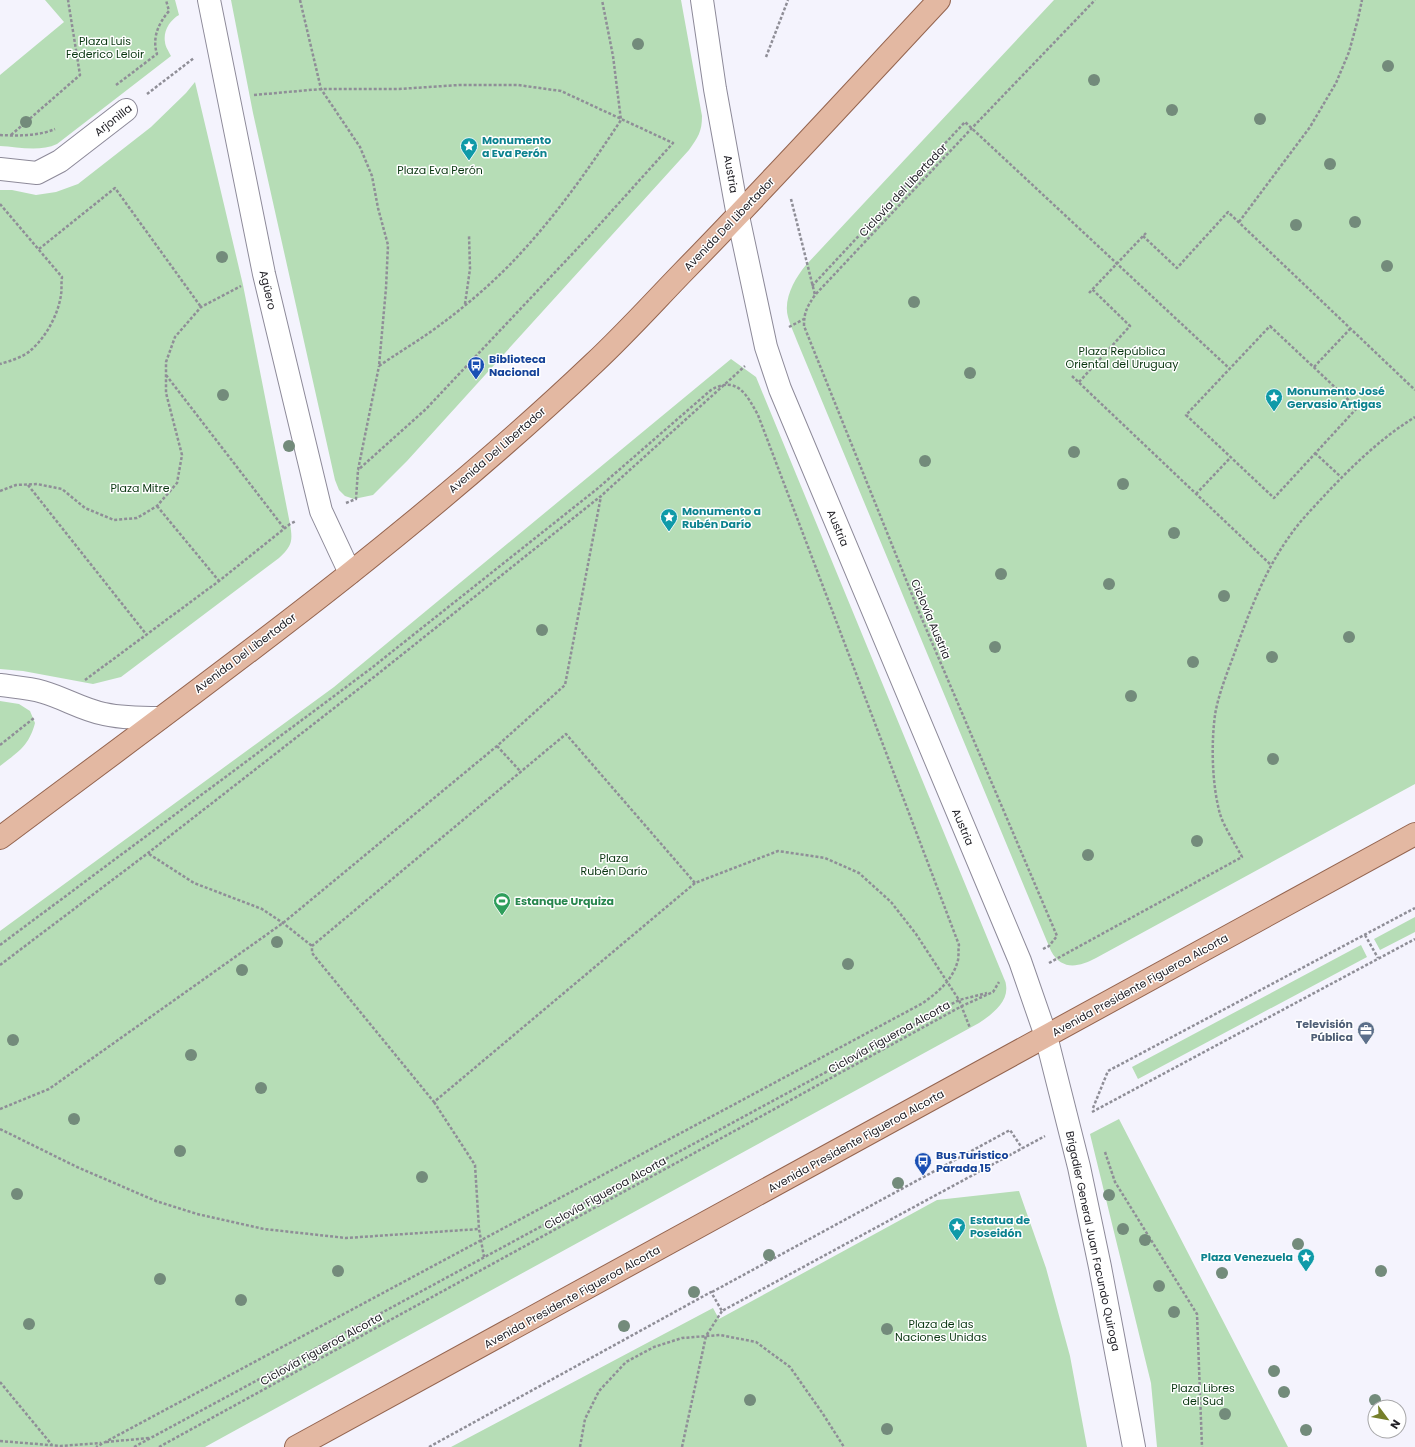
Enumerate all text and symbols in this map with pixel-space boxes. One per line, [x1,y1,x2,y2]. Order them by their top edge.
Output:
park label: Plaza Luis Federico Leloir [66,33,144,62]
street label: Arjonilla [91,100,135,140]
place label: Monumento a Eva Perón [482,132,551,161]
place icon: Monumento a Eva Perón [459,136,479,161]
street label: Ciclovía del Libertador [855,140,951,240]
street label: Austria [720,154,742,194]
park label: Plaza Eva Perón [397,162,483,178]
street label: Avenida Del Libertador [680,174,778,274]
street label: Agüero [256,269,280,311]
park label: Plaza República Oriental del Uruguay [1066,343,1179,372]
place label: Biblioteca Nacional [489,351,546,380]
bus stop icon: Biblioteca Nacional [466,355,486,380]
place label: Monumento José Gervasio Artigas [1287,383,1385,412]
place icon: Monumento José Gervasio Artigas [1264,387,1284,412]
street label: Avenida Del Libertador [445,403,549,497]
park label: Plaza Mitre [111,480,170,496]
place label: Monumento a Rubén Darío [682,503,761,532]
place icon: Monumento a Rubén Darío [659,507,679,532]
street label: Austria [823,507,853,549]
street label: Ciclovía Austria [907,577,955,661]
street label: Avenida Del Libertador [191,609,299,697]
street label: Austria [948,806,978,848]
park label: Plaza Rubén Darío [580,850,648,879]
sports icon: Estanque Urquiza [492,891,512,916]
place label: Estanque Urquiza [515,893,614,909]
street label: Avenida Presidente Figueroa Alcorta [1049,930,1231,1040]
street label: Ciclovía Figueroa Alcorta [825,997,953,1077]
place label: Televisión Pública [1296,1016,1353,1045]
office icon: Televisión Pública [1356,1020,1376,1045]
street label: Avenida Presidente Figueroa Alcorta [765,1086,947,1196]
street label: Brigadier General Juan Facundo Quiroga [1062,1129,1124,1353]
place label: Bus Turistico Parada 15 [936,1147,1009,1176]
bus stop icon: Bus Turistico Parada 15 [913,1151,933,1176]
street label: Ciclovía Figueroa Alcorta [541,1153,669,1233]
place label: Estatua de Poseidón [970,1212,1030,1241]
place icon: Estatua de Poseidón [947,1216,967,1241]
street label: Avenida Presidente Figueroa Alcorta [481,1242,663,1352]
place icon: Plaza Venezuela [1296,1247,1316,1272]
place label: Plaza Venezuela [1201,1249,1293,1265]
street label: Ciclovía Figueroa Alcorta [257,1309,385,1389]
park label: Plaza de las Naciones Unidas [895,1316,987,1345]
park label: Plaza Libres del Sud [1171,1380,1235,1409]
north arrow [1367,1399,1407,1439]
text: N [1387,1417,1404,1432]

